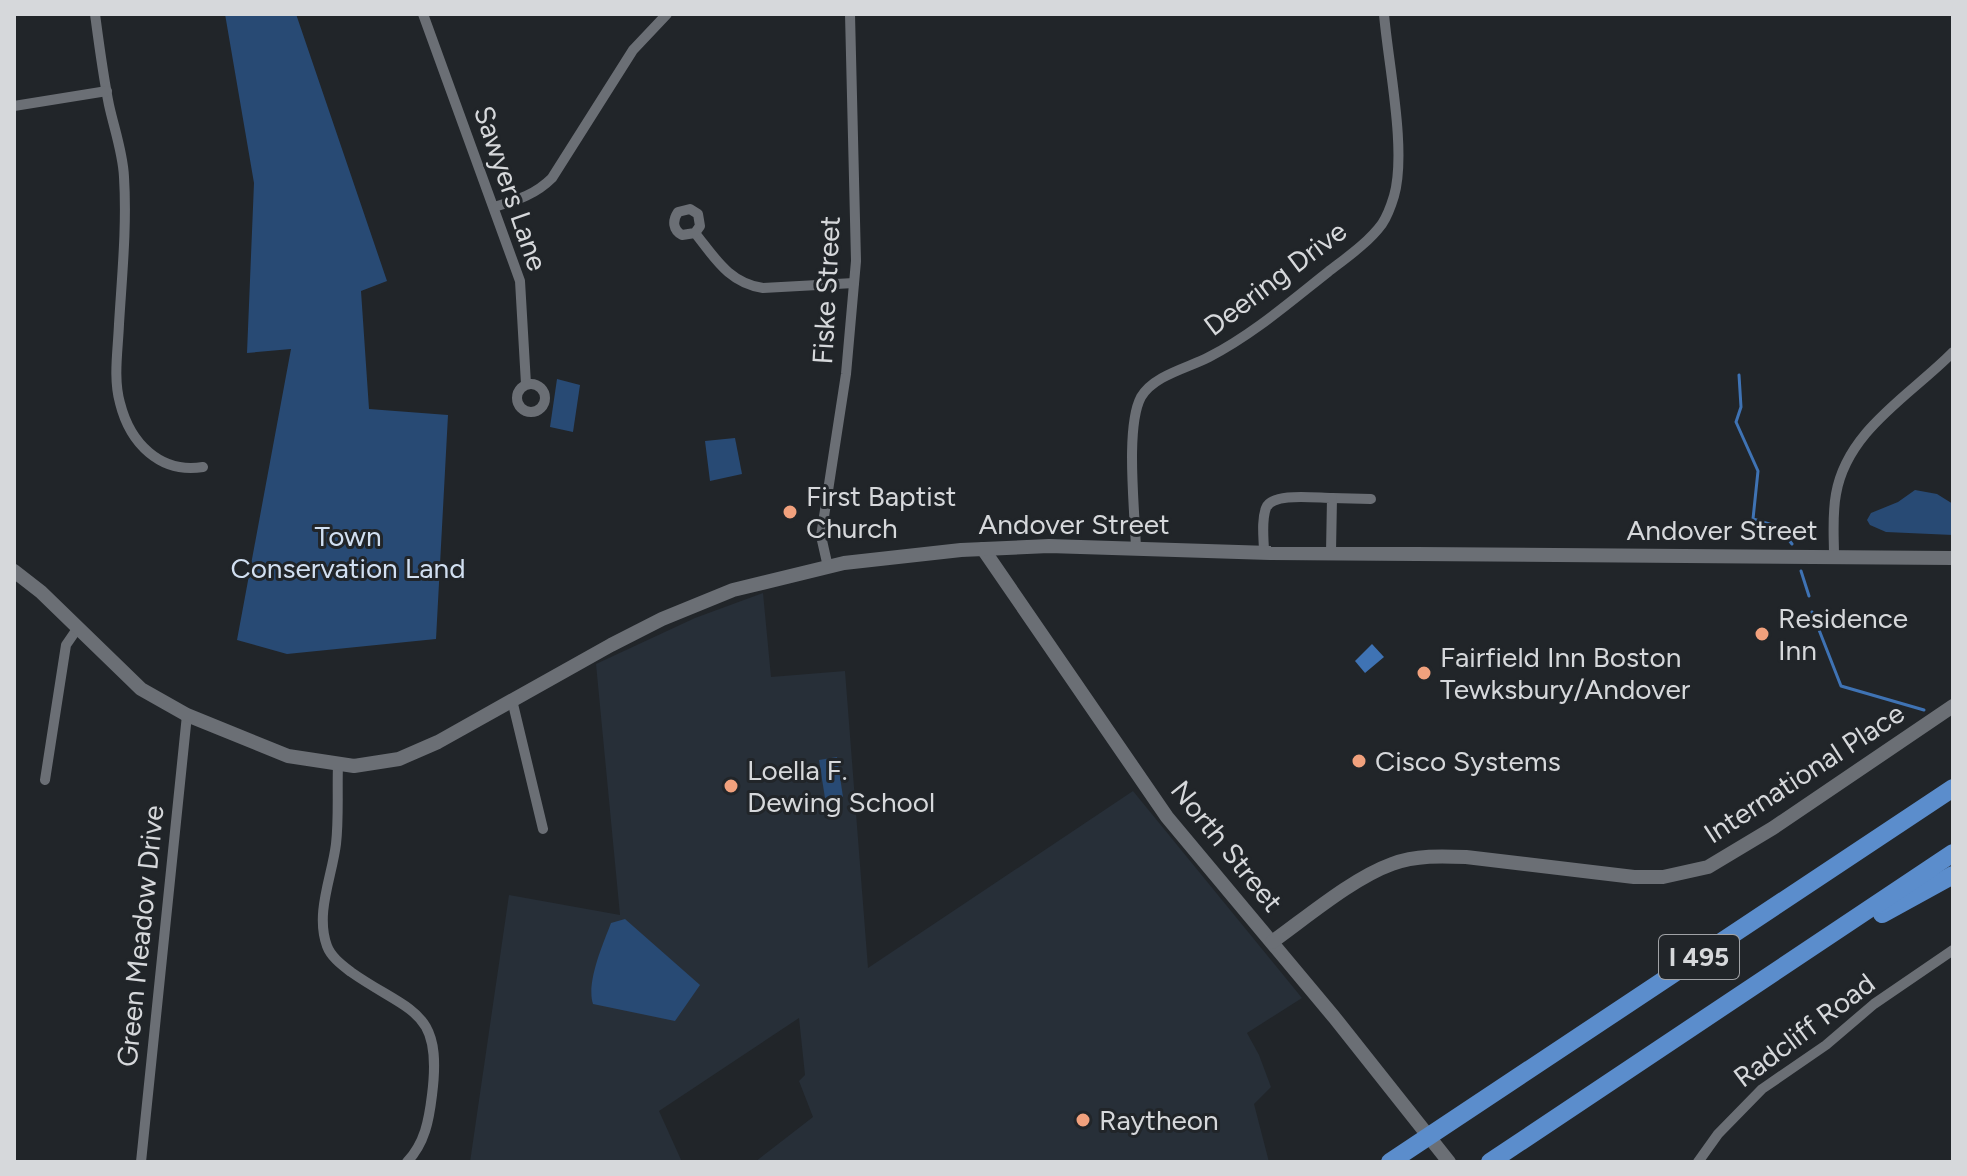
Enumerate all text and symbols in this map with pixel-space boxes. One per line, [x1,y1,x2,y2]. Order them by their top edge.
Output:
street label: Sawyers Lane [467,101,555,275]
street label: Deering Drive [1197,213,1353,343]
street label: Fiske Street [805,215,847,365]
place label: First Baptist Church [806,479,956,545]
marker: First Baptist Church [781,503,799,521]
street label: Andover Street [978,507,1170,541]
street label: Andover Street [1626,513,1818,547]
park label: Town Conservation Land [230,519,466,585]
place label: Residence Inn [1778,601,1908,667]
marker: Residence Inn [1753,625,1771,643]
place label: Fairfield Inn Boston Tewksbury/Andover [1440,640,1691,706]
marker: Fairfield Inn Boston Tewksbury/Andover [1415,664,1433,682]
street label: International Place [1698,696,1910,850]
place label: Cisco Systems [1375,744,1561,778]
marker: Cisco Systems [1350,752,1368,770]
place label: Loella F. Dewing School [747,753,935,819]
street label: North Street [1164,774,1290,918]
marker: Loella F. Dewing School [722,777,740,795]
street label: Green Meadow Drive [109,803,171,1069]
road number: I 495 [1659,935,1739,979]
street label: Radcliff Road [1727,966,1881,1094]
place label: Raytheon [1099,1103,1219,1137]
marker: Raytheon [1074,1111,1092,1129]

